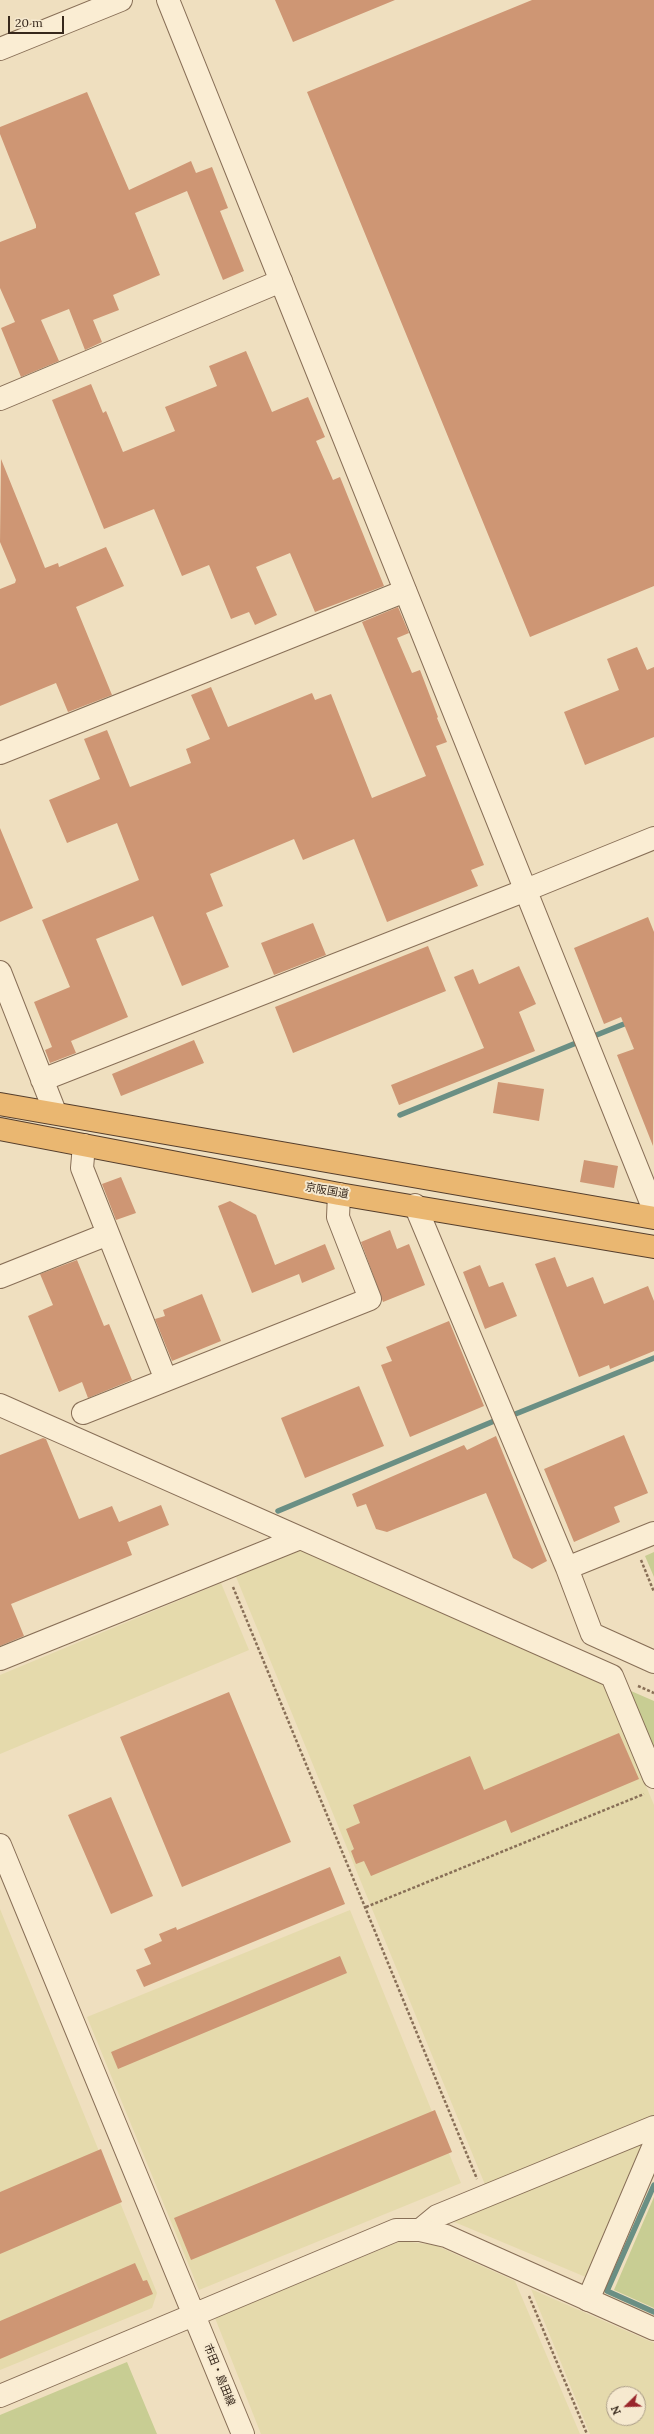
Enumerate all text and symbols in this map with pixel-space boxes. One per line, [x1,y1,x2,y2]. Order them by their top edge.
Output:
scale bar [10,8,66,34]
text: 20 m [15,15,43,30]
street label: 京阪国道 [304,1181,350,1201]
street label: 市田・島田線 [201,2342,237,2408]
north arrow [606,2386,646,2426]
text: N [608,2404,624,2417]

